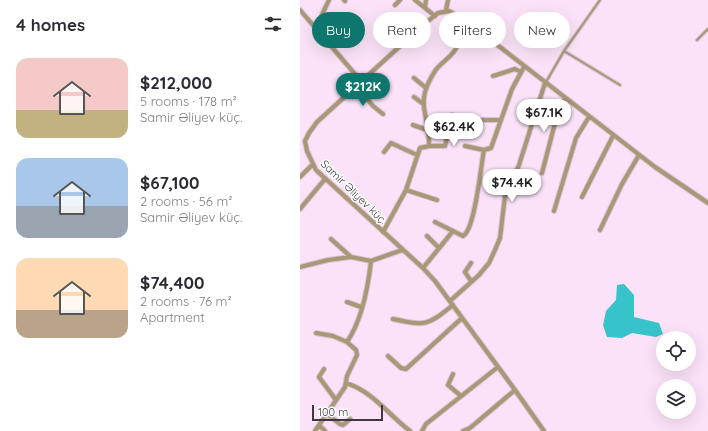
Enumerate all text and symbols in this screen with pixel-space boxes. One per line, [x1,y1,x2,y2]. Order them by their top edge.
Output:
chip: Buy [312,12,365,48]
chip: Rent [373,12,431,48]
chip: Filters [439,12,506,48]
chip: New [514,12,570,48]
icon: filters [262,13,284,35]
text: 4 homes [16,14,85,35]
text: $212,000 [140,72,212,93]
pin: $212K [335,73,391,107]
icon: home [48,74,96,122]
text: $212K [345,78,381,94]
text: 5 rooms · 178 m² [140,93,237,109]
pin: $67.1K [511,99,577,133]
text: $67.1K [525,104,563,120]
text: Samir Əliyev küç. [140,109,242,125]
pin: $62.4K [421,113,487,147]
text: $62.4K [433,118,475,134]
street label: Samir Əliyev küç. [318,157,390,227]
pin: $74.4K [479,169,545,203]
text: $67,100 [140,172,199,193]
icon: home [48,174,96,222]
text: $74.4K [491,174,533,190]
text: 2 rooms · 56 m² [140,193,232,209]
text: Samir Əliyev küç. [140,209,242,225]
text: $74,400 [140,272,204,293]
icon: home [48,274,96,322]
text: 2 rooms · 76 m² [140,293,232,309]
text: Apartment [140,309,205,325]
map controls [656,331,696,419]
button: locate [656,331,696,371]
button: layers [656,379,696,419]
scale bar [312,403,383,422]
text: 100 m [318,405,348,419]

